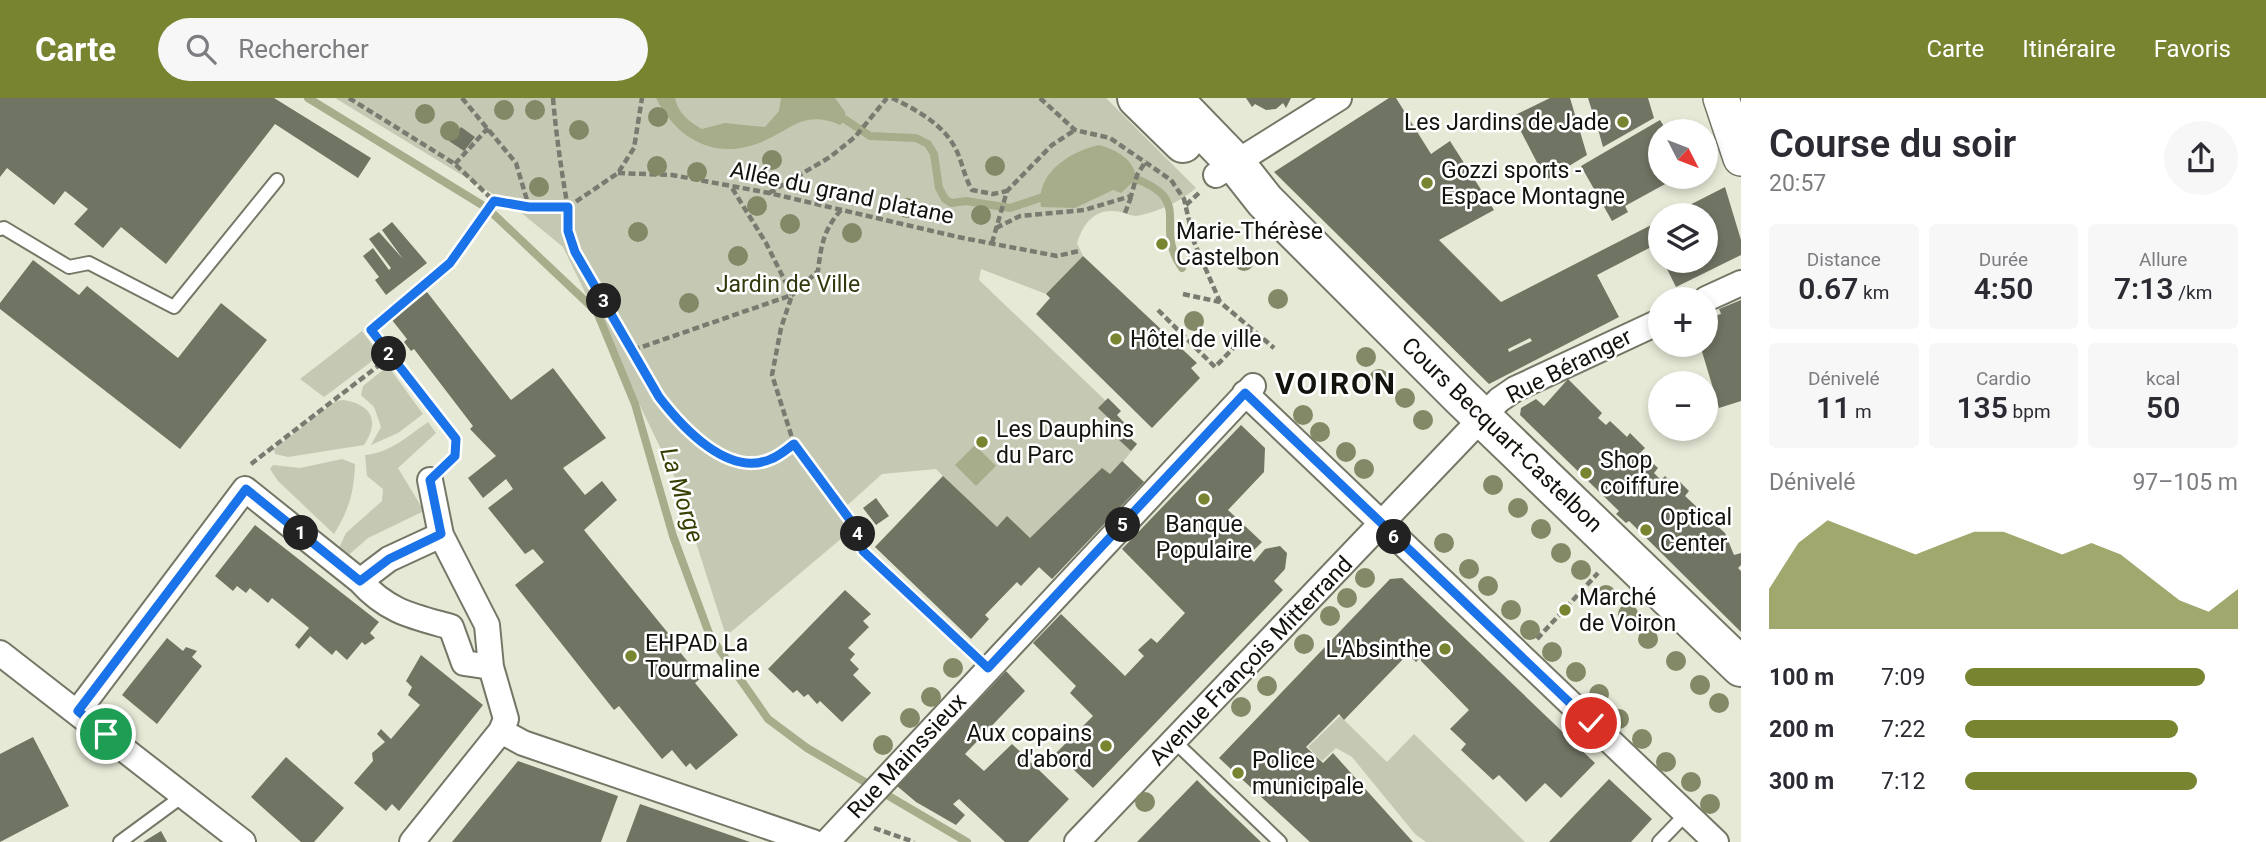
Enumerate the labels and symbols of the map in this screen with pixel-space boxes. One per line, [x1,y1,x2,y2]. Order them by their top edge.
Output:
place label: Les Jardins de Jade [1404,109,1609,136]
marker: Les Jardins de Jade [1615,114,1631,130]
north arrow [1648,119,1718,189]
street label: Allée du grand platane [728,156,956,230]
place label: Gozzi sports - Espace Montagne [1441,157,1625,210]
marker: Gozzi sports - Espace Montagne [1419,175,1435,191]
place label: Marie-Thérèse Castelbon [1176,218,1323,271]
marker: Marie-Thérèse Castelbon [1154,236,1170,252]
park label: Jardin de Ville [716,271,860,298]
pin: 3 [586,284,622,318]
street label: Rue Béranger [1502,323,1636,409]
place label: Hôtel de ville [1130,326,1262,353]
marker: Hôtel de ville [1108,331,1124,347]
street label: Cours Becquart-Castelbon [1396,332,1608,538]
pin: 2 [372,336,406,372]
district label: VOIRON [1275,366,1397,401]
place label: Les Dauphins du Parc [996,416,1134,469]
marker: Les Dauphins du Parc [974,434,990,450]
water label: La Morge [654,444,710,546]
place label: Shop coiffure [1600,447,1679,500]
marker: Shop coiffure [1578,465,1594,481]
marker: Banque Populaire [1196,491,1212,507]
place label: Optical Center [1660,504,1732,557]
pin: 5 [1106,508,1140,542]
place label: Banque Populaire [1156,511,1252,564]
pin: 1 [284,516,318,550]
pin: 4 [840,516,876,551]
pin: 6 [1376,520,1412,555]
marker: Optical Center [1638,522,1654,538]
street label: Avenue François Mitterrand [1144,551,1358,771]
place label: Marché de Voiron [1579,584,1676,637]
marker: Marché de Voiron [1557,602,1573,618]
place label: EHPAD La Tourmaline [645,630,760,683]
place label: L'Absinthe [1325,636,1431,663]
marker: L'Absinthe [1437,641,1453,657]
marker: EHPAD La Tourmaline [623,648,639,664]
street label: Rue Mainssieux [842,688,972,824]
pin [1561,693,1621,753]
pin [76,704,136,764]
place label: Aux copains d'abord [967,720,1092,773]
marker: Aux copains d'abord [1098,738,1114,754]
place label: Police municipale [1252,747,1364,800]
marker: Police municipale [1230,765,1246,781]

